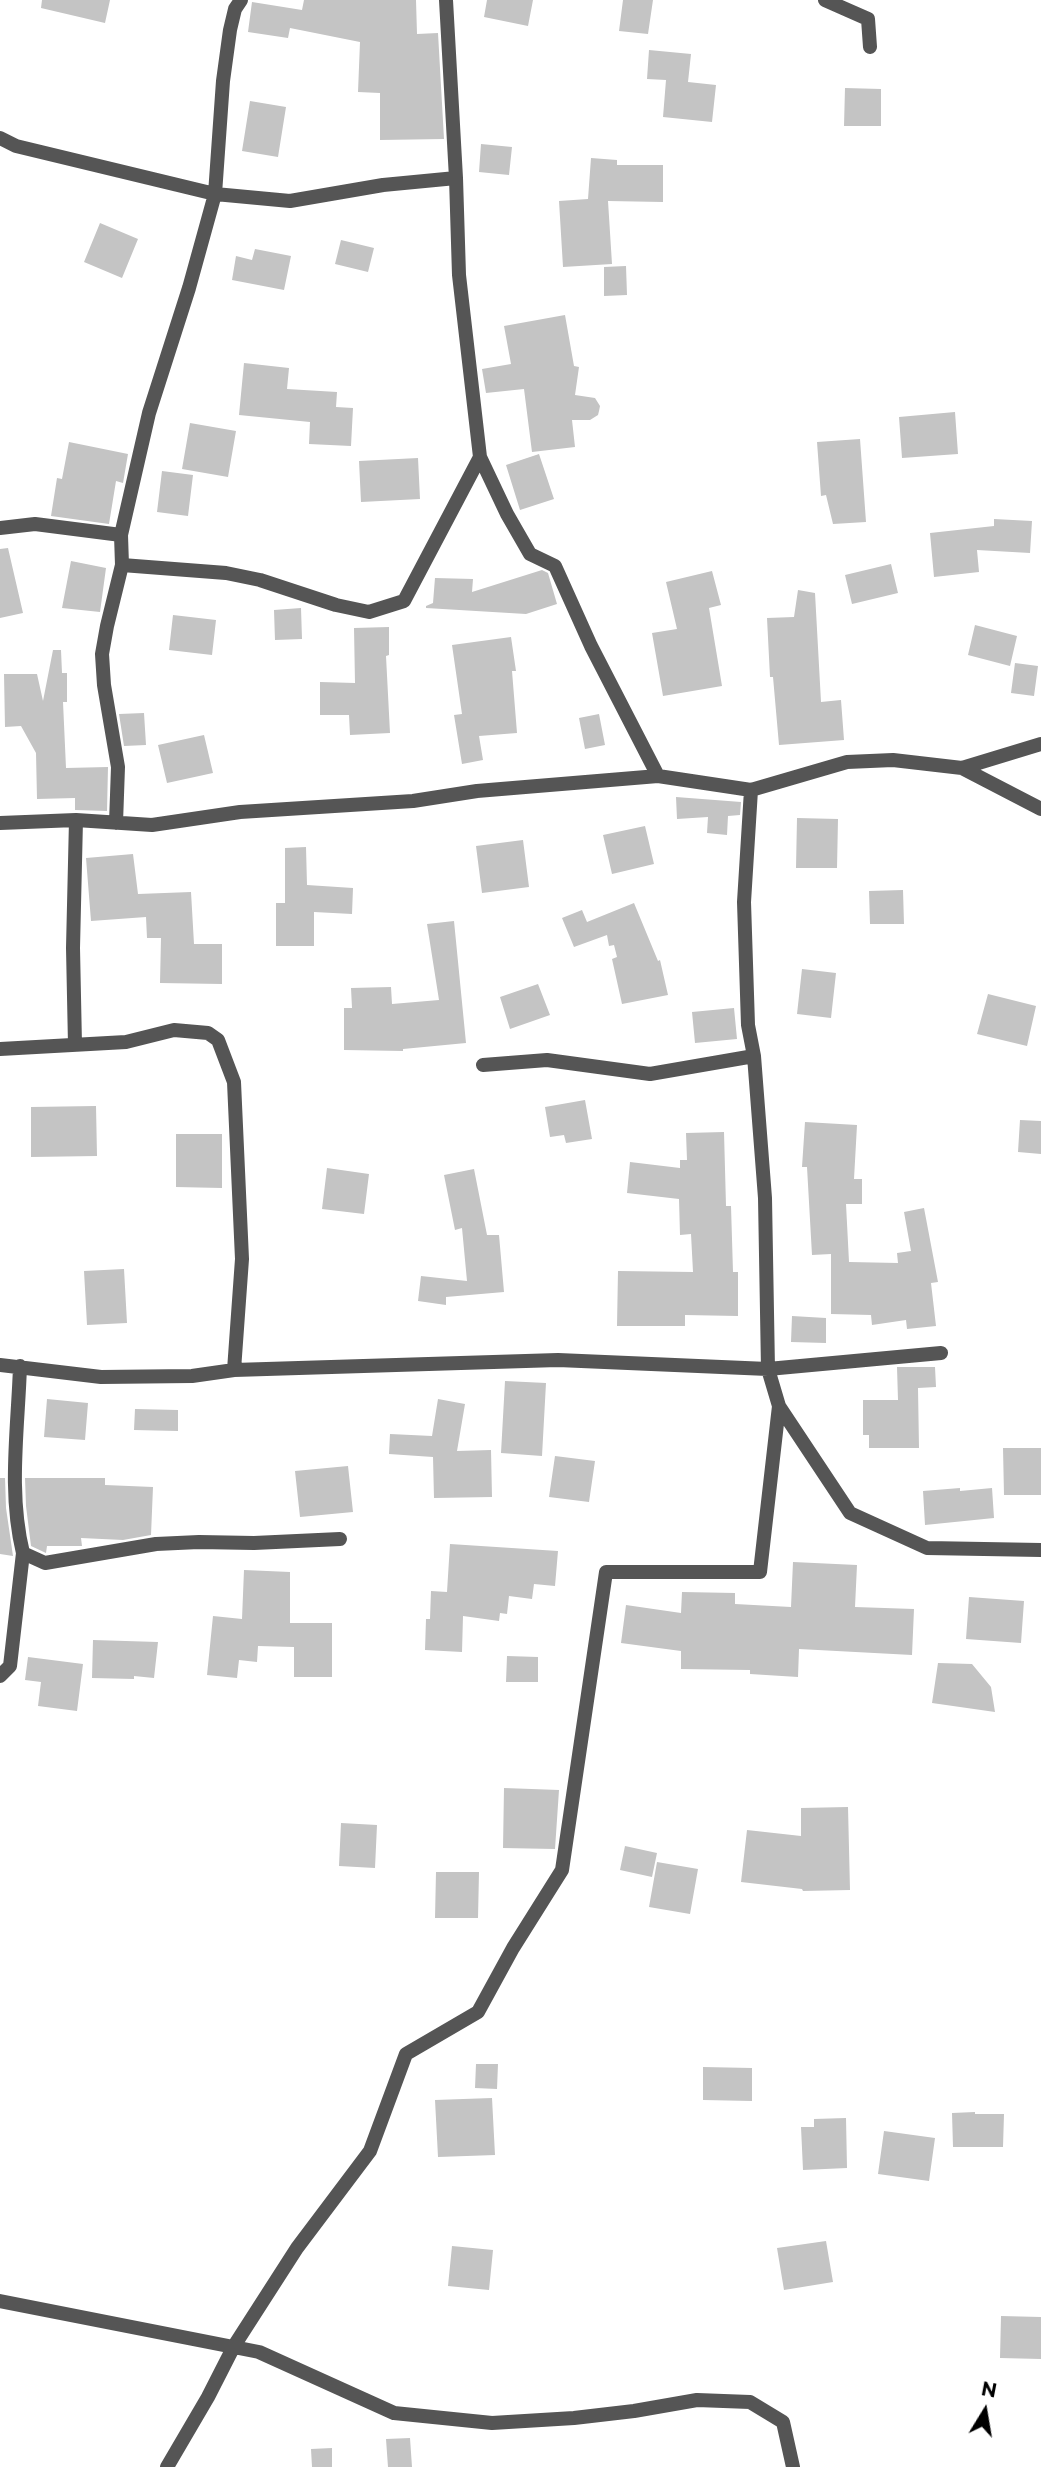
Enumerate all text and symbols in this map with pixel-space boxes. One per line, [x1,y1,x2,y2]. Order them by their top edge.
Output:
north arrow [950,2376,1020,2446]
text: N [979,2377,999,2403]

